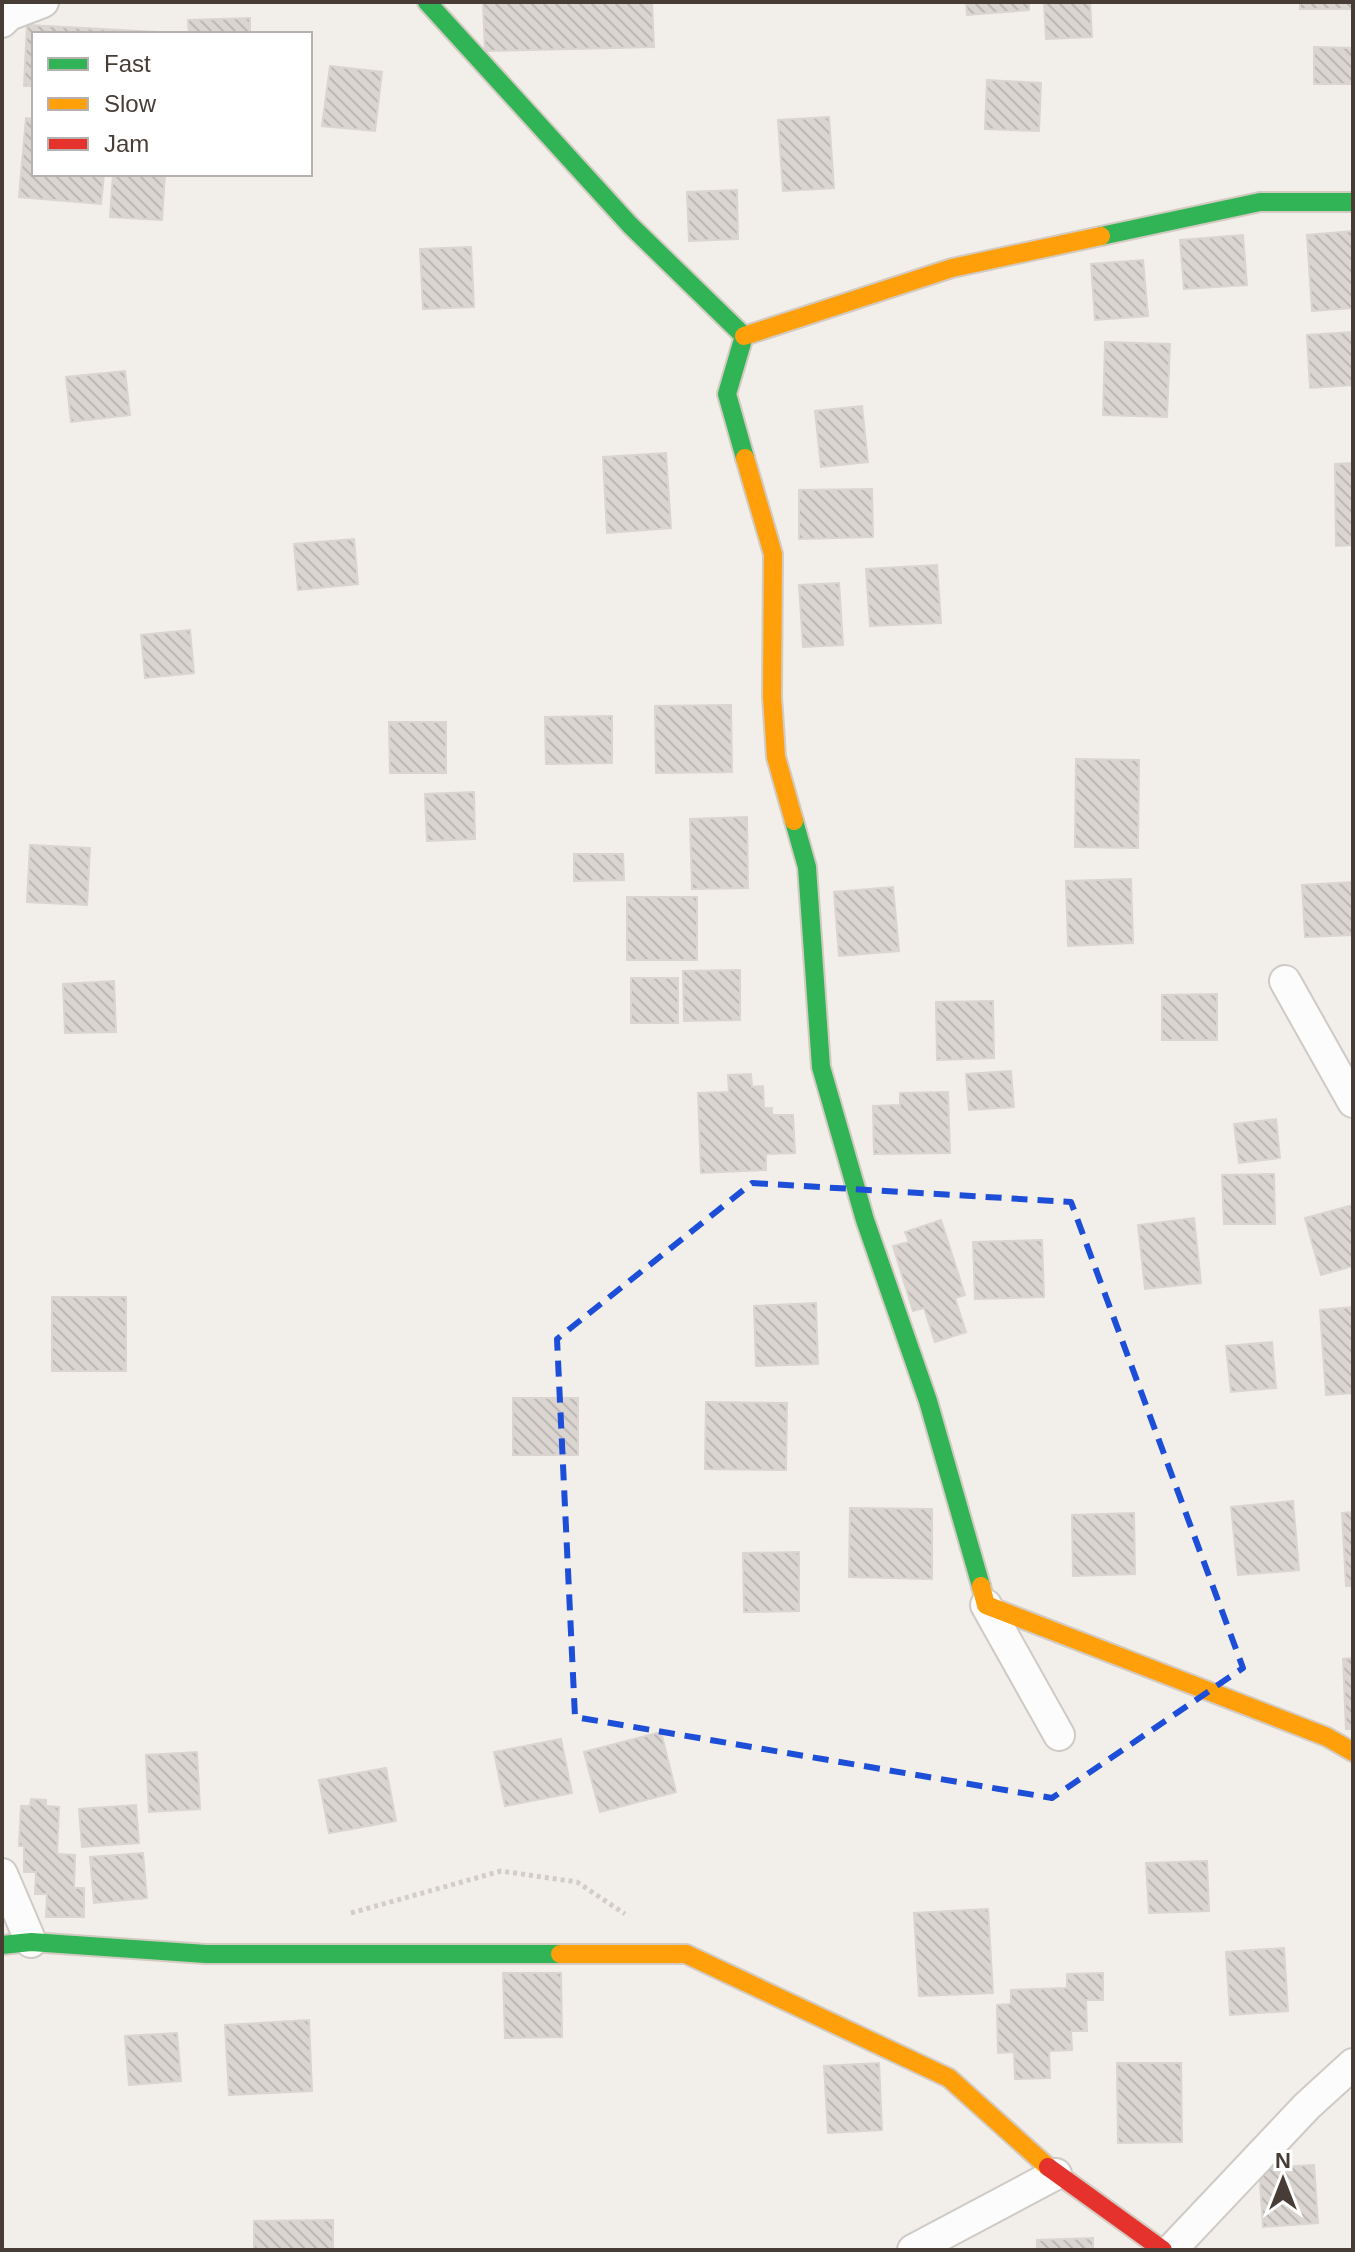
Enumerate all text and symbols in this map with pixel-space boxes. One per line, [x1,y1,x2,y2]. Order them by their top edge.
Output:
legend [32,32,312,176]
text: Fast [104,50,151,77]
text: Slow [104,90,157,117]
text: Jam [104,130,149,157]
north arrow [1243,2140,1323,2220]
text: N [1275,2148,1291,2173]

